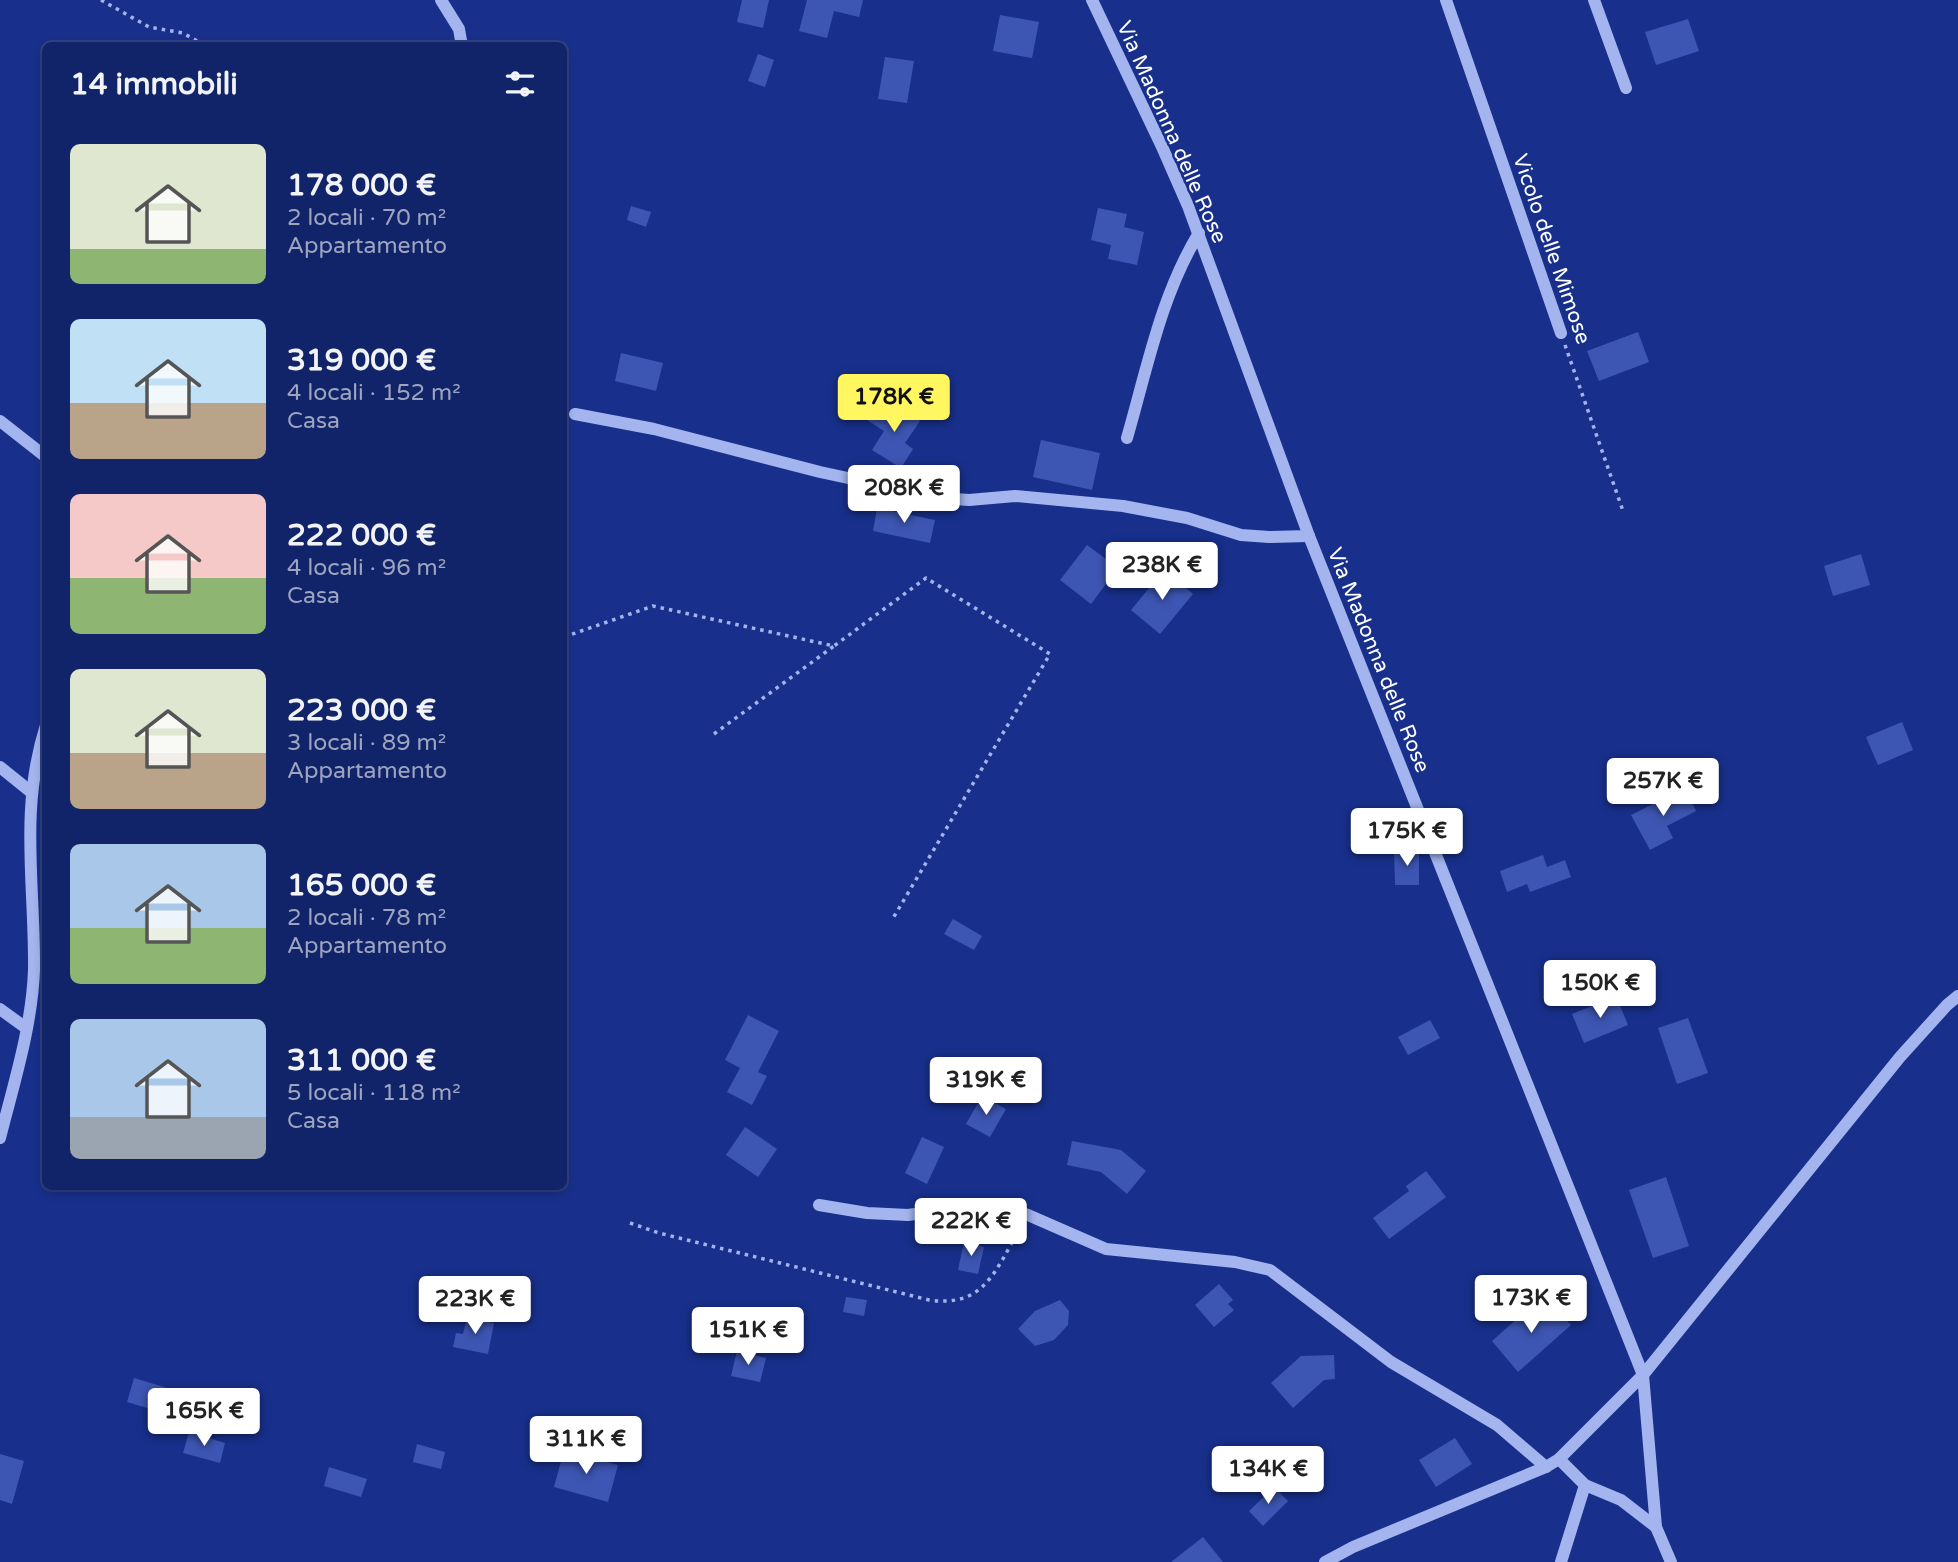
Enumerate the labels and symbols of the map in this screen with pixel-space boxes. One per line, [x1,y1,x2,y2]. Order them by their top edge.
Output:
street label: Via Madonna delle Rose [1111,17,1232,247]
street label: Vicolo delle Mimose [1507,151,1596,348]
pin: 178K € [837,374,951,434]
pin: 208K € [847,466,961,525]
pin: 238K € [1105,542,1219,602]
street label: Via Madonna delle Rose [1322,544,1435,776]
pin: 257K € [1606,758,1720,818]
pin: 175K € [1350,808,1464,868]
pin: 150K € [1543,960,1657,1020]
pin: 319K € [929,1058,1043,1117]
pin: 222K € [914,1198,1028,1258]
pin: 223K € [418,1276,532,1336]
pin: 173K € [1474,1276,1588,1335]
pin: 151K € [691,1308,805,1367]
pin: 165K € [147,1388,261,1448]
pin: 311K € [529,1416,643,1476]
pin: 134K € [1211,1446,1325,1506]

